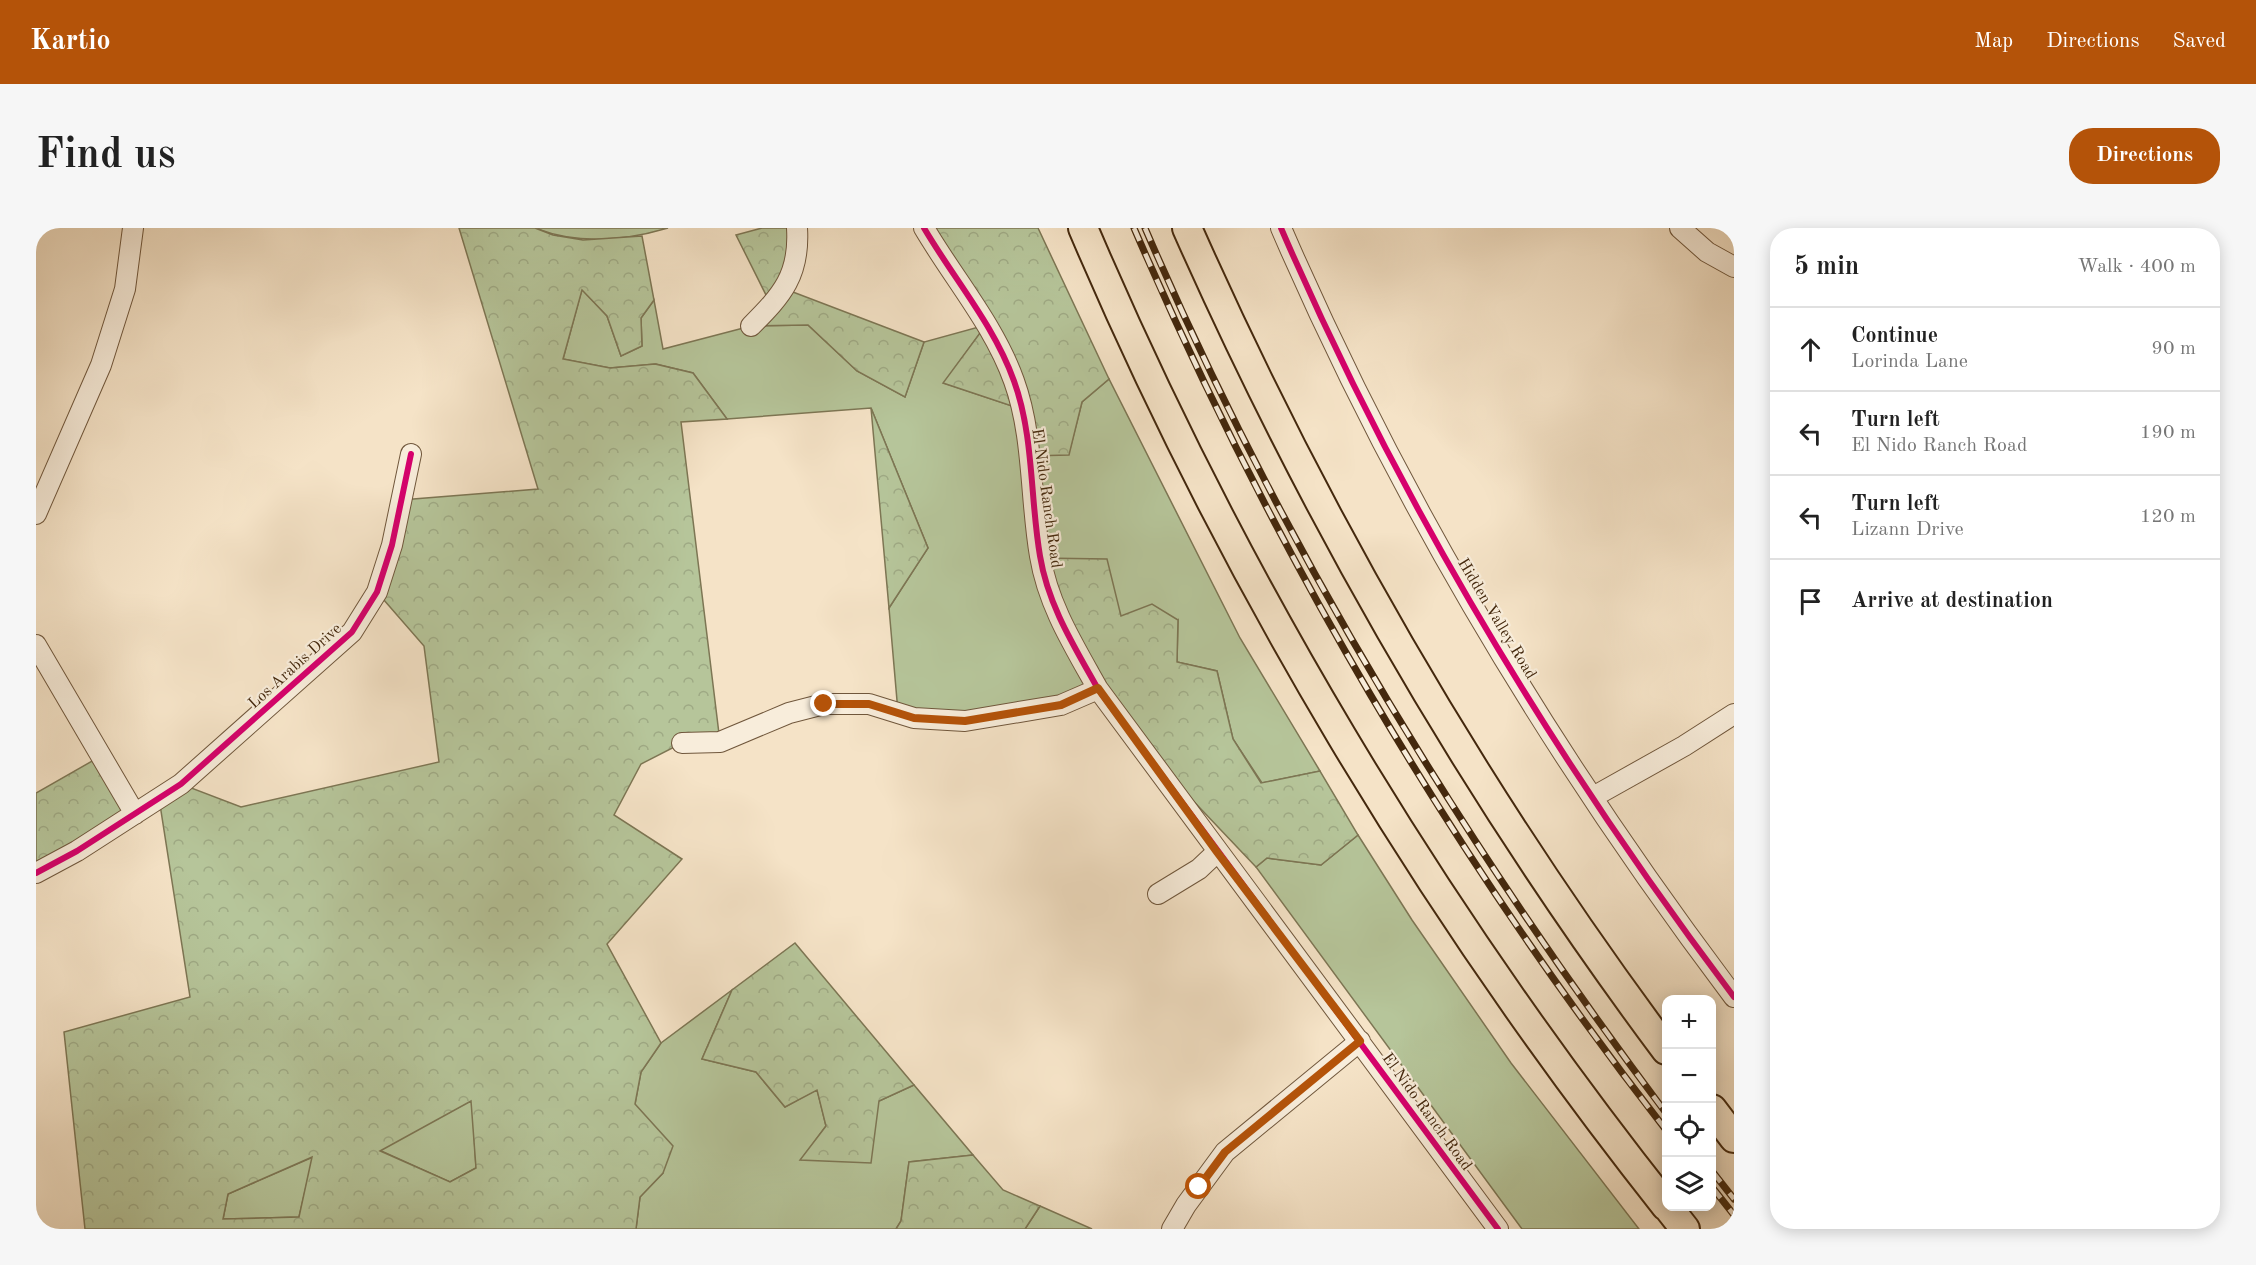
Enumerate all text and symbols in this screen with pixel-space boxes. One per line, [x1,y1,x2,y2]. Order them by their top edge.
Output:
text: Kartio [30,28,111,56]
text: Map [1974,31,2013,52]
text: Directions [2046,31,2140,52]
text: Saved [2173,31,2226,52]
button: Directions [2069,128,2220,184]
text: Find us [36,135,175,177]
text: 5 min [1794,254,1859,280]
text: Walk · 400 m [2077,257,2196,277]
text: Continue [1851,325,1938,347]
icon: ahead [1794,333,1827,366]
text: 90 m [2151,339,2196,359]
text: Lorinda Lane [1851,352,1968,372]
text: Turn left [1851,409,1940,431]
icon: left [1794,417,1827,450]
text: 190 m [2140,423,2196,443]
street label: El Nido Ranch Road [1028,427,1064,569]
text: El Nido Ranch Road [1851,436,2027,456]
text: Turn left [1851,493,1940,515]
icon: left [1794,501,1827,534]
text: 120 m [2140,507,2196,527]
text: Lizann Drive [1851,520,1964,540]
street label: Hidden Valley Road [1454,556,1539,682]
icon: arrive [1794,585,1827,618]
text: Arrive at destination [1851,590,2053,612]
street label: Los Arabis Drive [246,621,345,712]
route end [810,690,836,716]
map controls [1662,995,1716,1211]
button: + [1662,995,1716,1049]
button: − [1662,1049,1716,1103]
street label: El Nido Ranch Road [1378,1050,1474,1174]
button: locate [1662,1103,1716,1157]
button: layers [1662,1157,1716,1211]
route start [1185,1173,1211,1199]

